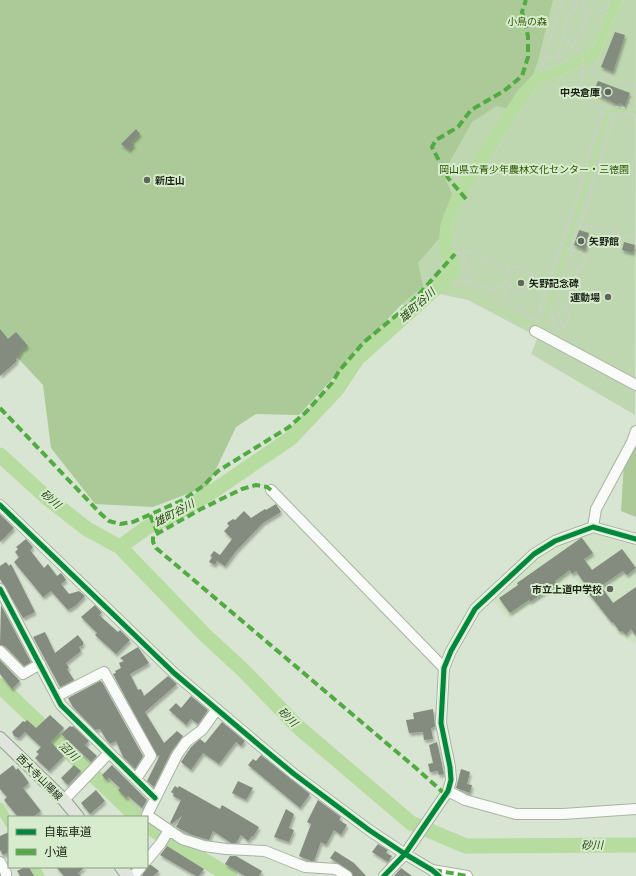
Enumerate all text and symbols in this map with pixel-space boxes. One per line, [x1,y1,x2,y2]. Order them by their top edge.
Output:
park label: 小鳥の森 [507,15,547,28]
place label: 中央倉庫 [560,86,600,99]
marker: 中央倉庫 [603,87,613,97]
park label: 岡山県立青少年農林文化センター・三徳園 [439,163,629,176]
place label: 新庄山 [155,174,185,187]
marker: 新庄山 [142,175,152,185]
place label: 矢野館 [589,235,619,248]
marker: 矢野館 [576,236,586,246]
place label: 矢野記念碑 [529,277,579,290]
marker: 矢野記念碑 [516,278,526,288]
water label: 雄町谷川 [396,284,439,325]
place label: 運動場 [570,291,600,304]
marker: 運動場 [603,292,613,302]
water label: 砂川 [38,487,65,512]
water label: 雄町谷川 [151,496,198,530]
place label: 市立上道中学校 [532,583,602,596]
marker: 市立上道中学校 [605,584,615,594]
water label: 砂川 [275,704,301,730]
water label: 沼川 [56,738,82,764]
street label: 西大寺山陽線 [14,752,65,803]
legend [8,816,148,868]
text: 自転車道 [44,824,92,839]
water label: 砂川 [581,838,604,852]
text: 小道 [44,844,68,859]

